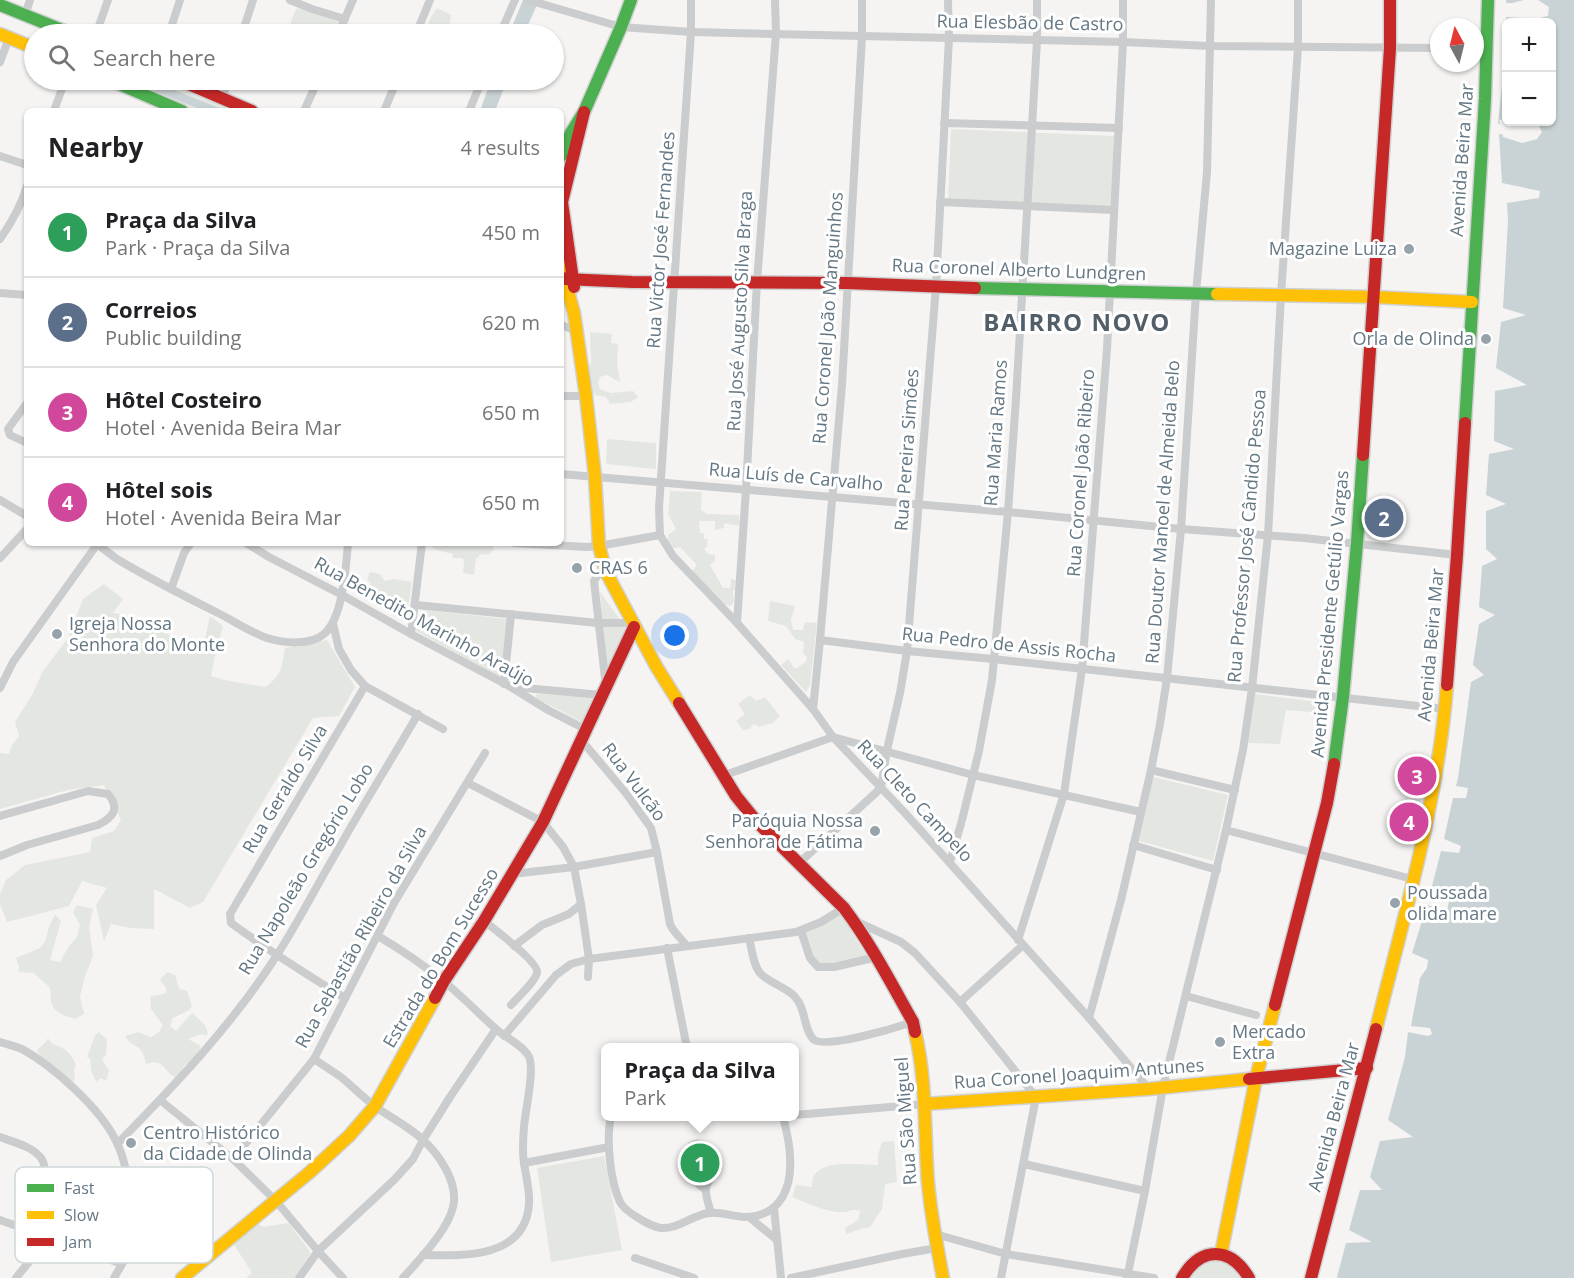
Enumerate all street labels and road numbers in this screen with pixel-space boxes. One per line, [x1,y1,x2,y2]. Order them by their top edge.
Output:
street label: Rua Elesbão de Castro [936,8,1124,36]
street label: Avenida Beira Mar [1444,82,1478,237]
street label: Rua Victor José Fernandes [640,131,680,349]
street label: Rua José Augusto Silva Braga [721,190,757,432]
street label: Rua Coronel João Manguinhos [806,191,848,445]
street label: Rua Coronel Alberto Lundgren [891,253,1147,285]
street label: Rua Maria Ramos [978,359,1012,507]
street label: Rua Doutor Manoel de Almeida Belo [1139,359,1185,665]
street label: Rua Pereira Simões [888,368,924,532]
street label: Rua Coronel João Ribeiro [1061,368,1099,578]
street label: Rua Professor José Cândido Pessoa [1221,388,1271,684]
street label: Rua Luís de Carvalho [708,456,884,496]
street label: Avenida Presidente Getúlio Vargas [1304,469,1354,759]
street label: Rua Benedito Marinho Araújo [310,551,539,692]
street label: Avenida Beira Mar [1411,567,1449,722]
street label: Rua Pedro de Assis Rocha [901,621,1117,667]
street label: Rua Geraldo Silva [236,720,332,857]
street label: Rua Cleto Campelo [853,734,979,867]
street label: Rua Vulcão [597,737,672,826]
street label: Rua Napoleão Gregório Lobo [232,758,378,979]
street label: Rua Sebastião Ribeiro da Silva [289,821,431,1052]
street label: Estrada do Bom Sucesso [377,863,503,1052]
street label: Avenida Beira Mar [1302,1039,1365,1194]
street label: Rua Coronel Joaquim Antunes [953,1052,1205,1094]
street label: Rua São Miguel [889,1056,921,1186]

